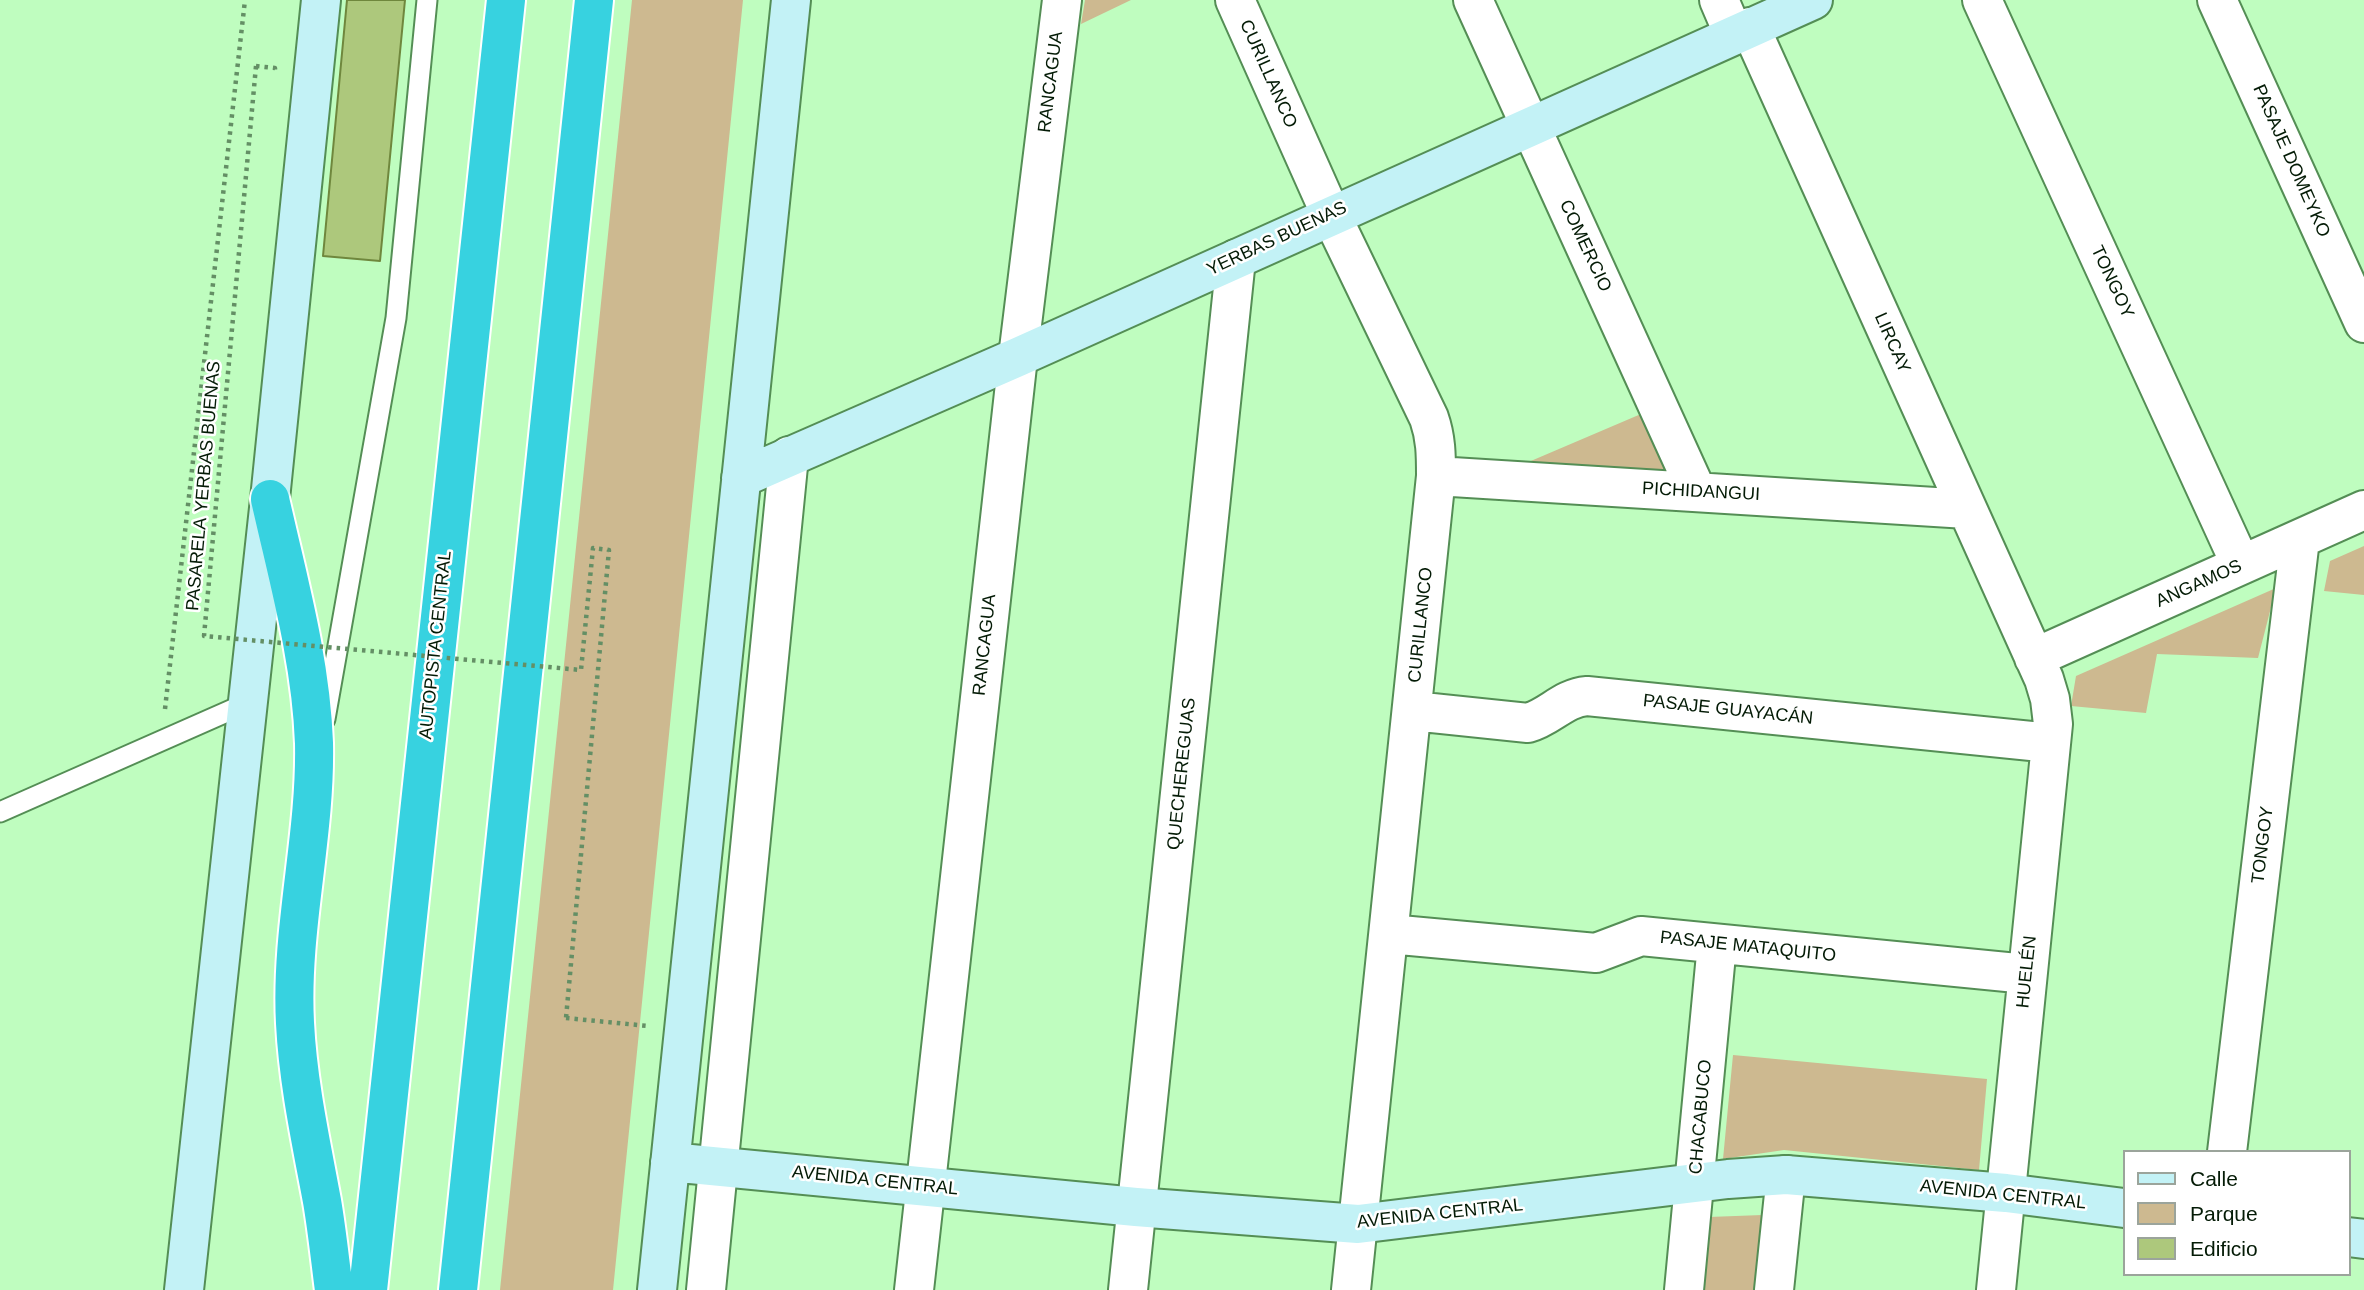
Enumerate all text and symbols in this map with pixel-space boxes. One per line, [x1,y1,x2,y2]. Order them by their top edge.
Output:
street label: CURILLANCO [1235,17,1301,131]
street label: RANCAGUA [1034,30,1068,134]
street label: PASAJE DOMEYKO [2248,81,2334,241]
street label: YERBAS BUENAS [1204,197,1350,281]
street label: COMERCIO [1554,197,1616,295]
street label: TONGOY [2086,242,2138,322]
street label: LIRCAY [1869,310,1915,376]
street label: PASARELA YERBAS BUENAS [182,360,226,612]
street label: PICHIDANGUI [1642,478,1760,506]
street label: AUTOPISTA CENTRAL [415,550,457,740]
street label: ANGAMOS [2153,555,2245,613]
street label: CURILLANCO [1404,566,1438,684]
street label: RANCAGUA [969,593,1001,697]
street label: PASAJE GUAYACÁN [1642,690,1814,730]
street label: QUECHEREGUAS [1163,697,1201,851]
street label: TONGOY [2248,805,2278,885]
street label: PASAJE MATAQUITO [1659,927,1837,967]
street label: HUELÉN [2012,935,2042,1009]
street label: CHACABUCO [1685,1059,1717,1175]
legend [2122,1150,2350,1276]
street label: AVENIDA CENTRAL [791,1162,959,1200]
text: Calle [2190,1167,2238,1190]
street label: AVENIDA CENTRAL [1919,1176,2087,1214]
street label: AVENIDA CENTRAL [1356,1195,1524,1233]
text: Parque [2190,1202,2258,1225]
text: Edificio [2190,1237,2258,1260]

